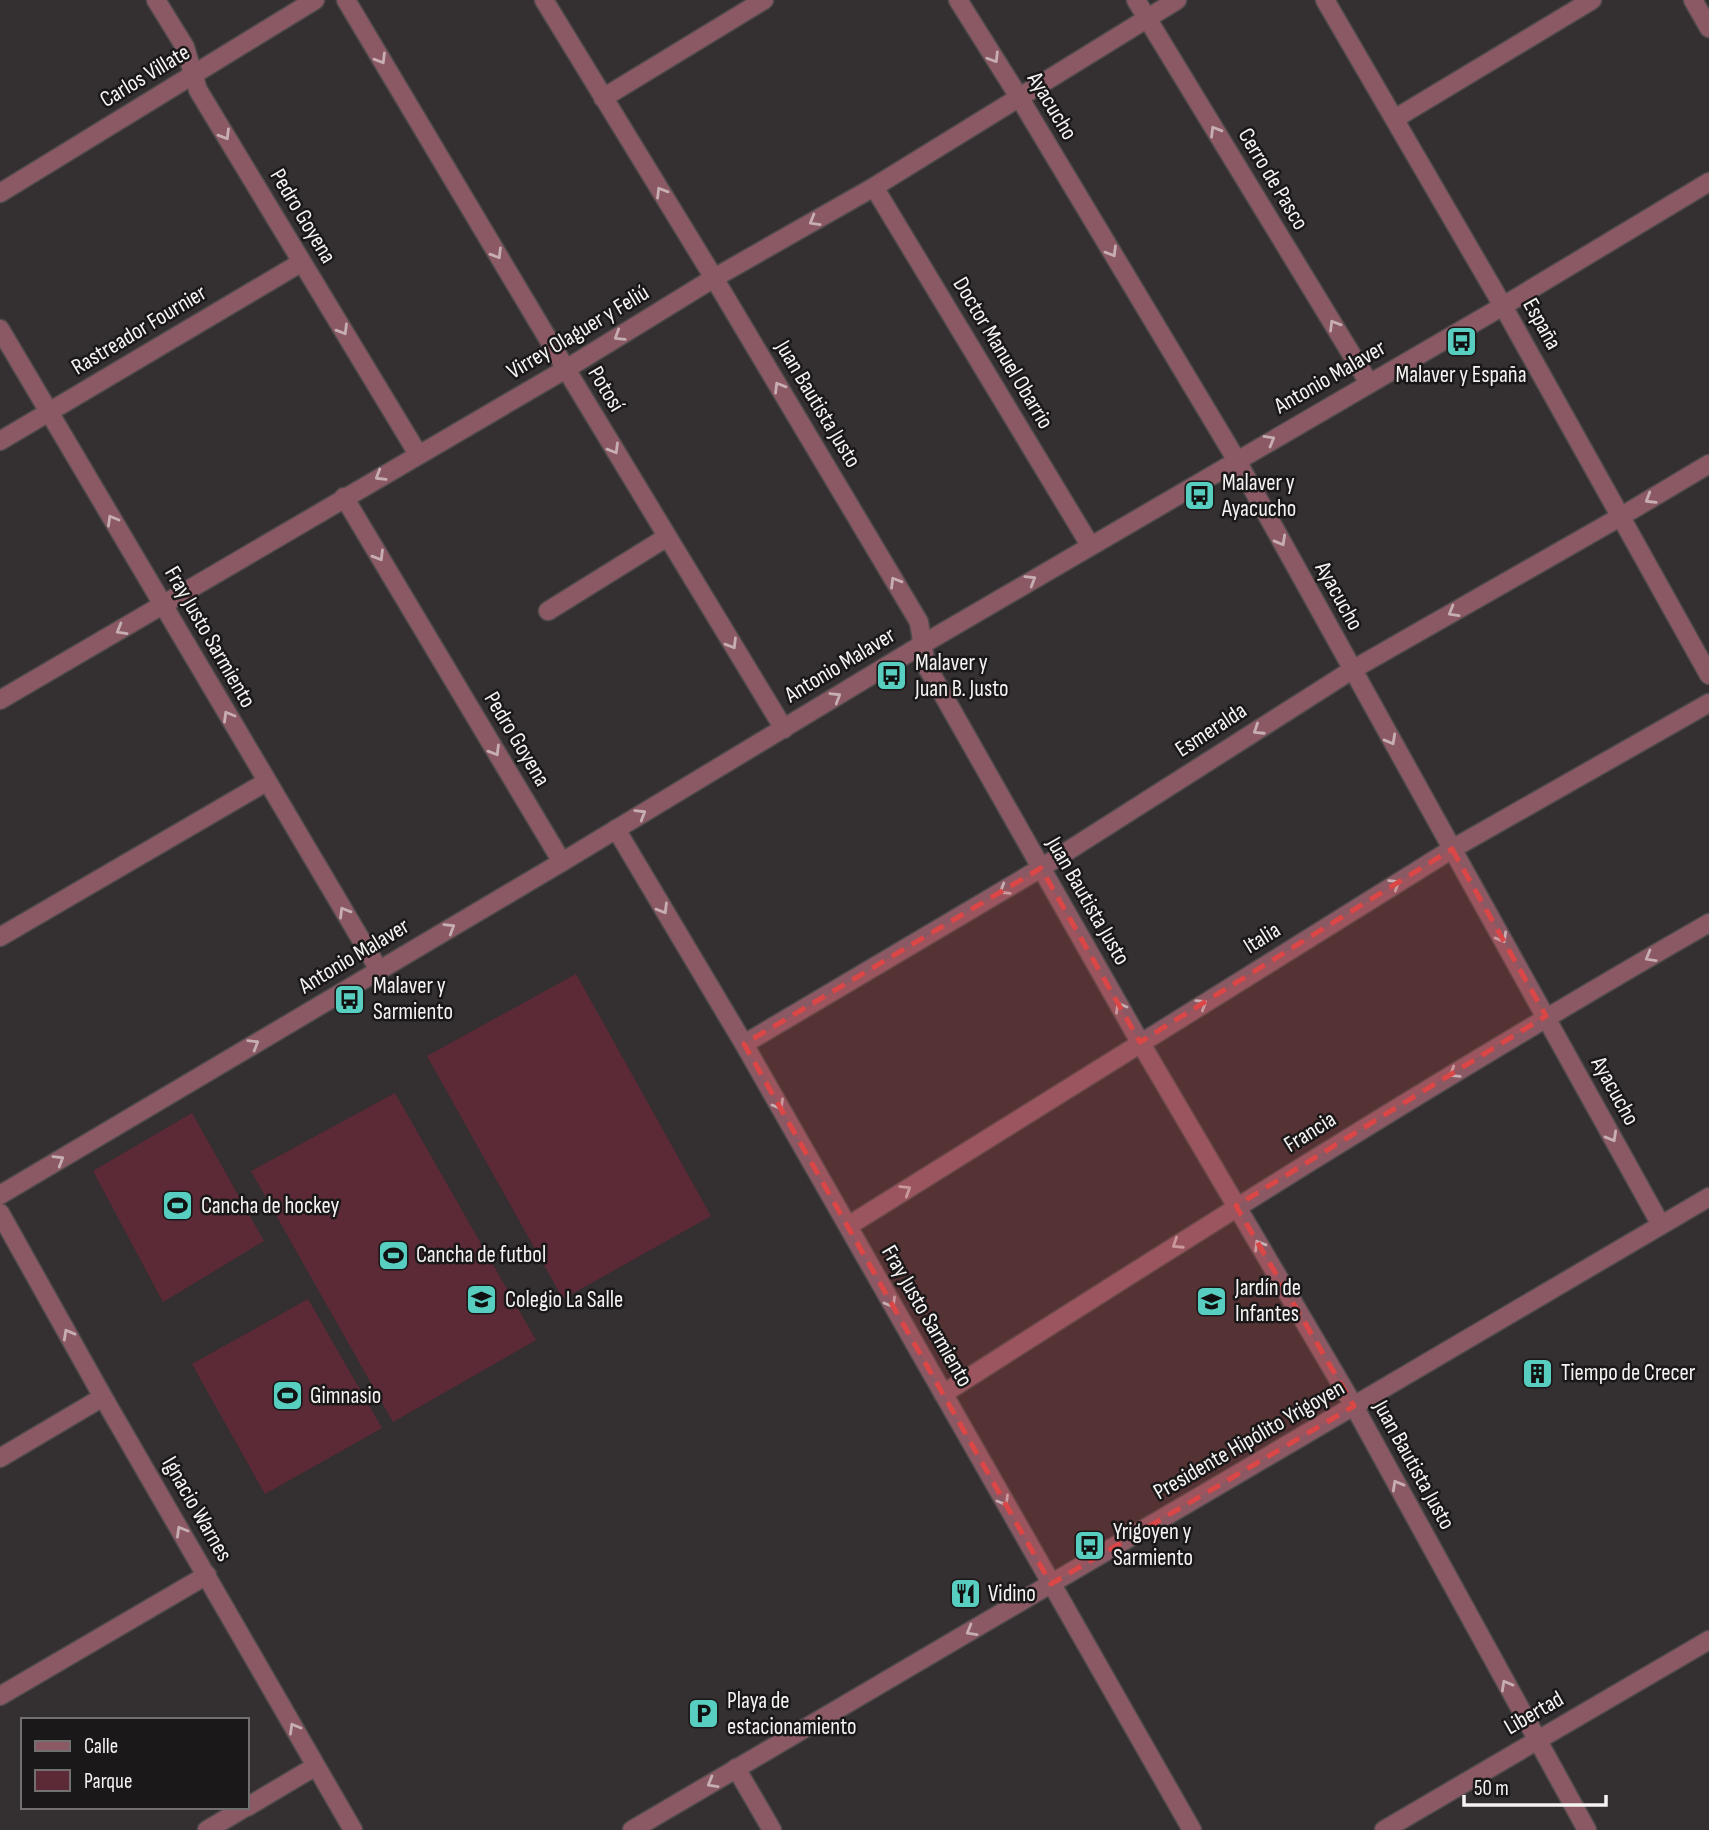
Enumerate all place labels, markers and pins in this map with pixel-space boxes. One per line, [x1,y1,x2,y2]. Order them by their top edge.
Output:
bus stop icon: Malaver y España [1444,324,1478,358]
place label: Malaver y España [1395,361,1527,389]
place label: Malaver y Ayacucho [1221,469,1296,523]
bus stop icon: Malaver y Ayacucho [1182,479,1216,513]
place label: Malaver y Juan B. Justo [914,649,1009,703]
bus stop icon: Malaver y Juan B. Justo [875,659,909,693]
place label: Malaver y Sarmiento [373,972,453,1026]
bus stop icon: Malaver y Sarmiento [333,982,367,1016]
sports icon: Cancha de hockey [161,1189,195,1223]
place label: Cancha de hockey [201,1192,340,1220]
sports icon: Cancha de futbol [376,1238,410,1272]
place label: Cancha de futbol [416,1241,546,1269]
place label: Jardín de Infantes [1234,1274,1301,1328]
school or university icon: Colegio La Salle [465,1283,499,1317]
school or university icon: Jardín de Infantes [1195,1284,1229,1318]
place label: Colegio La Salle [505,1286,623,1314]
building icon: Tiempo de Crecer [1521,1356,1555,1390]
place label: Tiempo de Crecer [1561,1359,1696,1387]
sports icon: Gimnasio [270,1379,304,1413]
place label: Gimnasio [310,1382,381,1410]
place label: Yrigoyen y Sarmiento [1113,1518,1193,1572]
bus stop icon: Yrigoyen y Sarmiento [1073,1528,1107,1562]
restaurant icon: Vidino [948,1577,982,1611]
place label: Vidino [988,1580,1036,1608]
place label: Playa de estacionamiento [727,1687,857,1741]
parking icon: Playa de estacionamiento [687,1697,721,1731]

